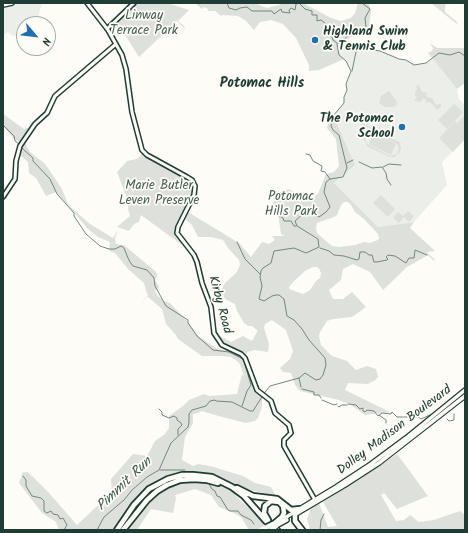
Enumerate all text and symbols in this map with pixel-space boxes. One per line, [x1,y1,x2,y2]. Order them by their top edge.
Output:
park label: Linway Terrace Park [110,9,178,40]
north arrow [16,16,56,56]
place label: Highland Swim & Tennis Club [323,25,408,56]
text: N [36,34,55,48]
marker: Highland Swim & Tennis Club [310,35,320,45]
district label: Potomac Hills [220,77,304,93]
place label: The Potomac School [320,112,394,143]
marker: The Potomac School [397,122,407,132]
park label: Marie Butler Leven Preserve [119,179,199,210]
park label: Potomac Hills Park [265,190,317,221]
street label: Kirby Road [204,274,234,336]
street label: Dolley Madison Boulevard [335,383,455,479]
water label: Pimmit Run [94,455,156,515]

